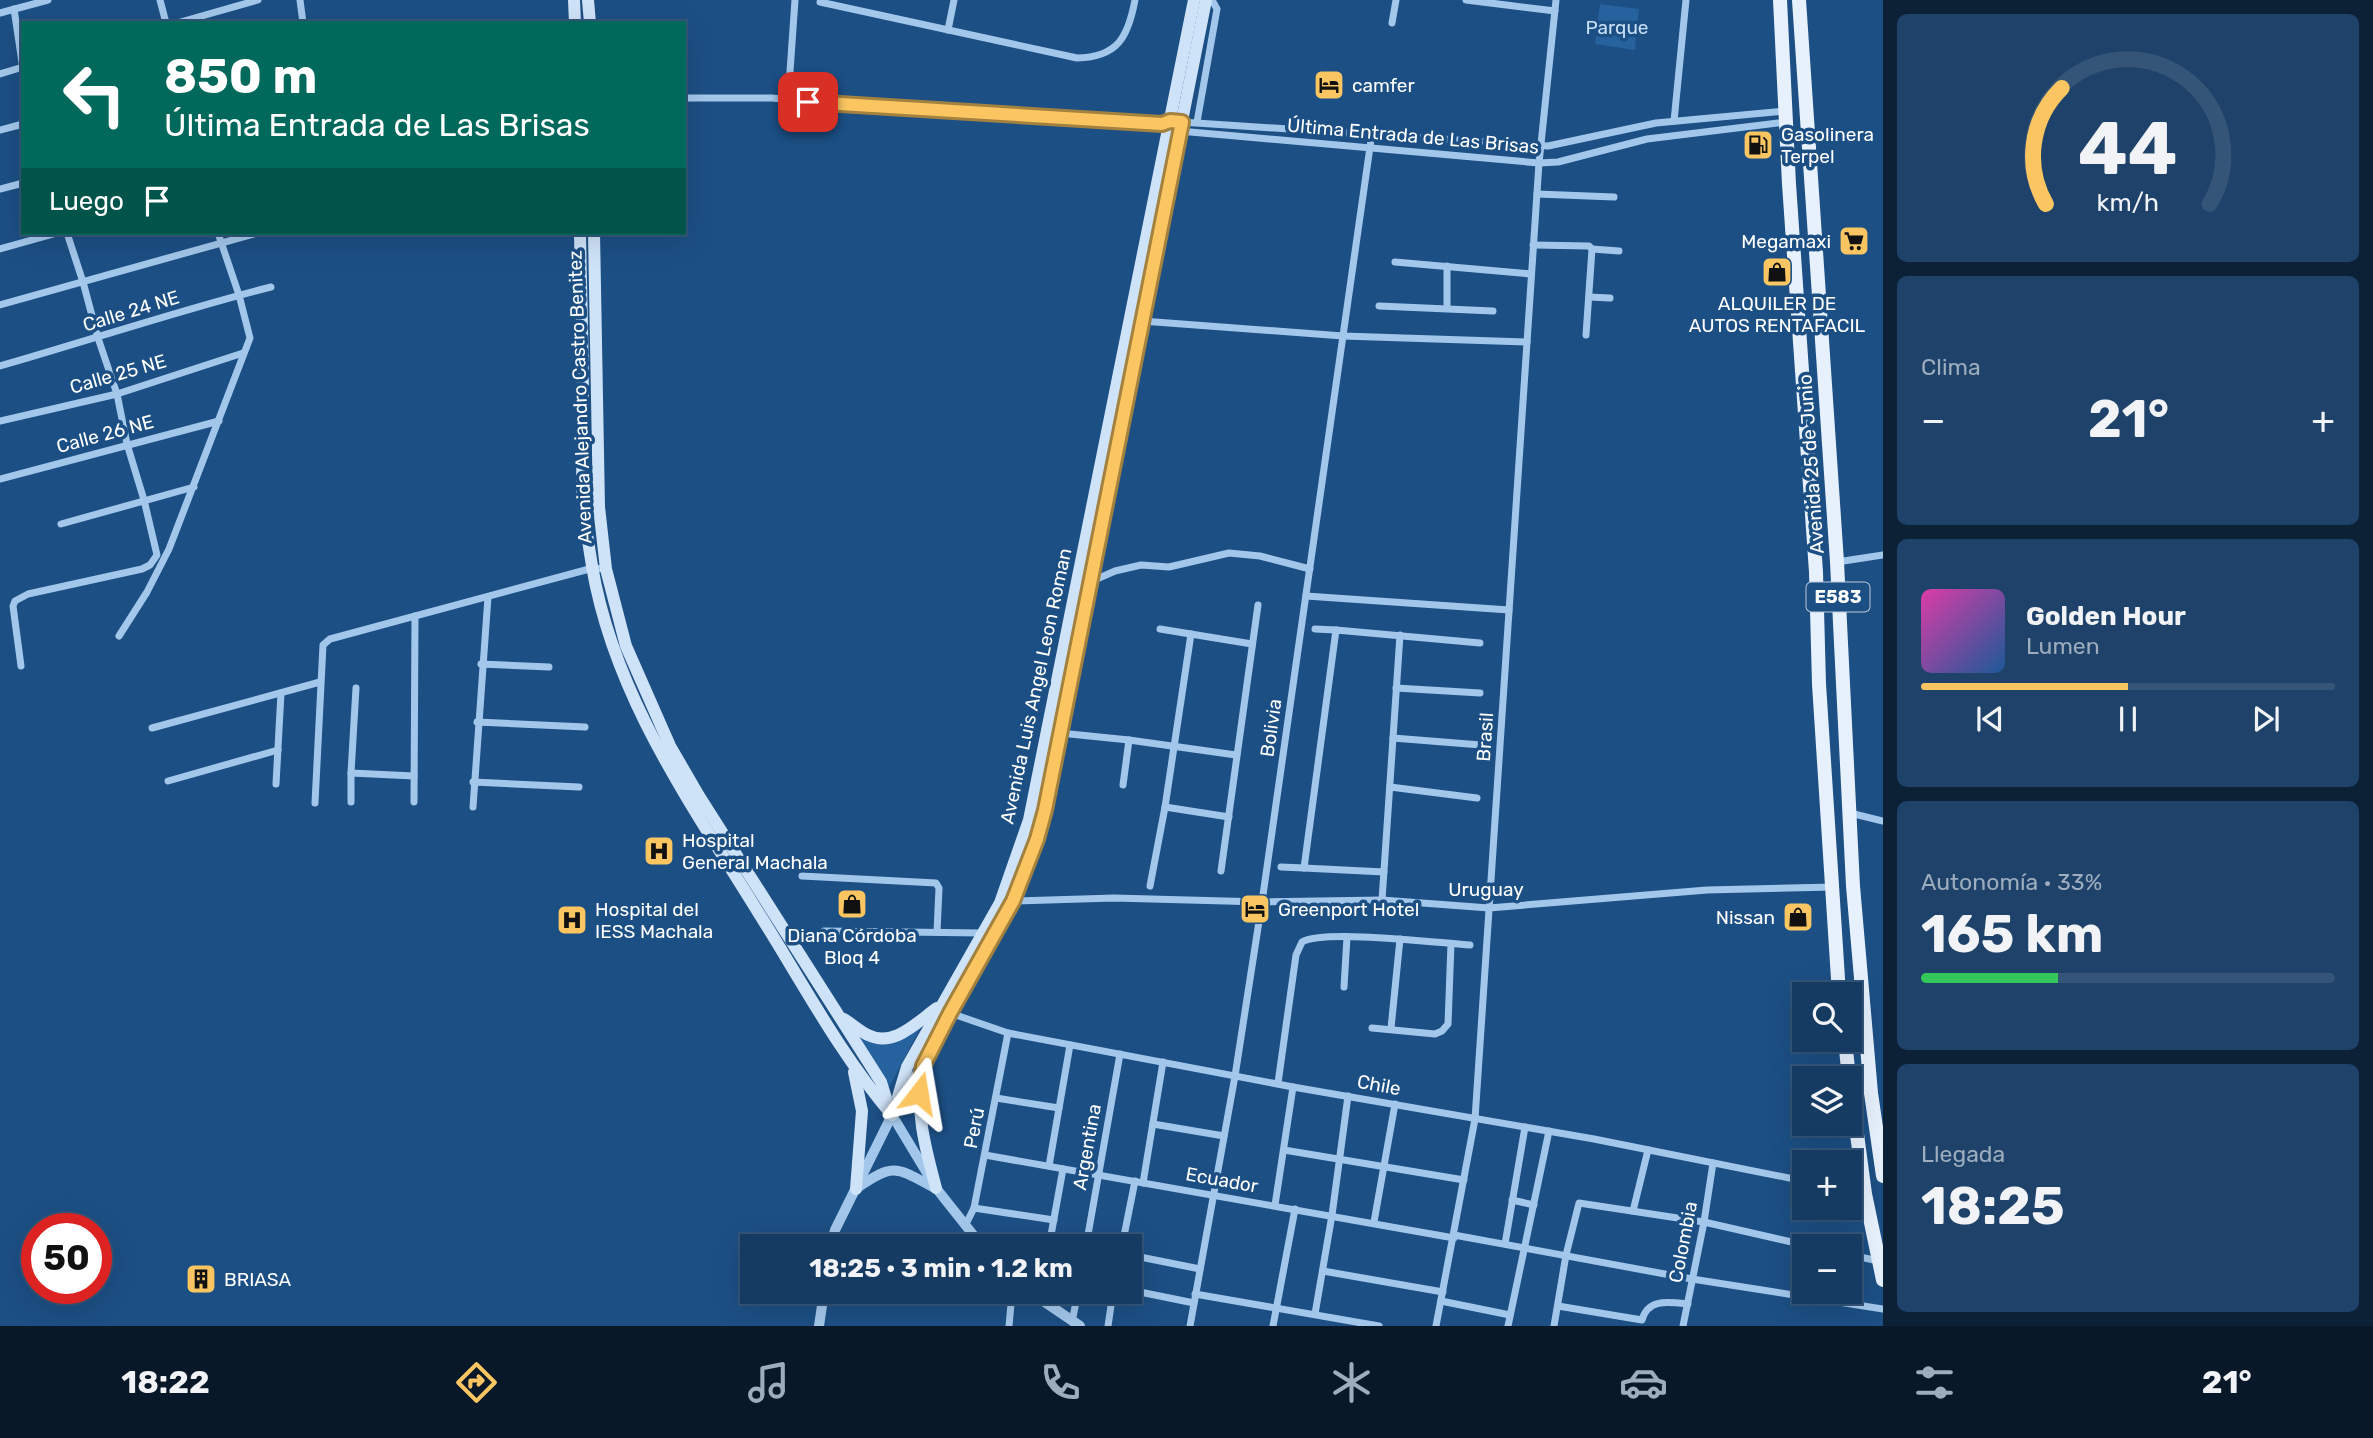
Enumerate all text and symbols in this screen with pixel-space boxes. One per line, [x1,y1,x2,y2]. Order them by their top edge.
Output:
park label: Parque [1586,16,1648,39]
text: 850 m [164,47,317,105]
icon: left [49,49,140,140]
hotel icon: camfer [1312,68,1346,102]
pin [778,72,838,132]
place label: camfer [1352,74,1415,97]
icon: arrive [789,83,827,121]
text: Última Entrada de Las Brisas [164,106,590,144]
text: 44 [2078,107,2178,193]
street label: Última Entrada de Las Brisas [1286,114,1540,158]
place label: Gasolinera Terpel [1781,123,1874,168]
fuel station icon: Gasolinera Terpel [1741,128,1775,162]
icon: arrive [138,182,176,220]
text: Luego [49,186,124,217]
text: km/h [2097,188,2159,217]
supermarket icon: Megamaxi [1837,224,1871,258]
place label: Megamaxi [1741,230,1831,253]
street label: Avenida Alejandro Castro Benitez [563,250,597,544]
shop icon: ALQUILER DE AUTOS RENTAFACIL [1760,255,1794,289]
street label: Calle 24 NE [80,285,182,337]
place label: ALQUILER DE AUTOS RENTAFACIL [1689,292,1866,337]
street label: Calle 25 NE [67,349,169,399]
text: Clima [1921,353,1981,381]
street label: Avenida 25 de Junio [1793,374,1829,554]
text: 21° [2088,388,2169,450]
text: − [1921,397,1946,443]
text: + [2311,397,2335,443]
street label: Calle 26 NE [54,410,156,458]
street label: Avenida Luis Angel Leon Roman [995,546,1077,826]
road number: E583 [1806,582,1870,612]
text: Golden Hour [2026,601,2186,632]
text: Lumen [2026,632,2100,660]
street label: Bolivia [1256,697,1286,759]
icon: previous [1971,700,2009,738]
icon: pause [2109,700,2147,738]
icon: next [2247,700,2285,738]
street label: Brasil [1472,712,1498,762]
place label: Hospital General Machala [682,829,828,874]
hospital icon: Hospital General Machala [642,834,676,868]
text: Autonomía · 33% [1921,868,2102,896]
street label: Uruguay [1448,878,1524,901]
shop icon: Diana Córdoba Bloq 4 [835,887,869,921]
hotel icon: Greenport Hotel [1238,892,1272,926]
place label: Hospital del IESS Machala [595,898,713,943]
place label: Greenport Hotel [1278,898,1419,921]
shop icon: Nissan [1781,900,1815,934]
hospital icon: Hospital del IESS Machala [555,903,589,937]
text: 165 km [1921,903,2103,965]
place label: Nissan [1716,906,1775,929]
place label: Diana Córdoba Bloq 4 [787,924,917,969]
map controls [1792,982,1862,1304]
button: search [1792,982,1862,1052]
position arrow [882,1056,956,1130]
button: layers [1792,1066,1862,1136]
street label: Chile [1355,1070,1403,1100]
street label: Argentina [1068,1102,1106,1192]
street label: Perú [959,1105,989,1151]
text: Llegada [1921,1140,2005,1168]
button: + [1792,1150,1862,1220]
street label: Ecuador [1184,1162,1261,1198]
text: 18:25 [1921,1175,2065,1237]
street label: Colombia [1664,1199,1702,1285]
speed limit sign: 50 [21,1213,112,1304]
button: − [1792,1234,1862,1304]
text: 18:25 · 3 min · 1.2 km [809,1253,1073,1284]
building icon: BRIASA [184,1262,218,1296]
place label: BRIASA [224,1268,291,1291]
icon: directions [452,1358,501,1407]
icon: music [744,1358,793,1407]
icon: phone [1036,1358,1085,1407]
icon: climate [1327,1358,1376,1407]
icon: car [1619,1358,1668,1407]
icon: filters [1910,1358,1959,1407]
text: 18:22 [121,1363,210,1401]
text: 21° [2202,1363,2252,1401]

